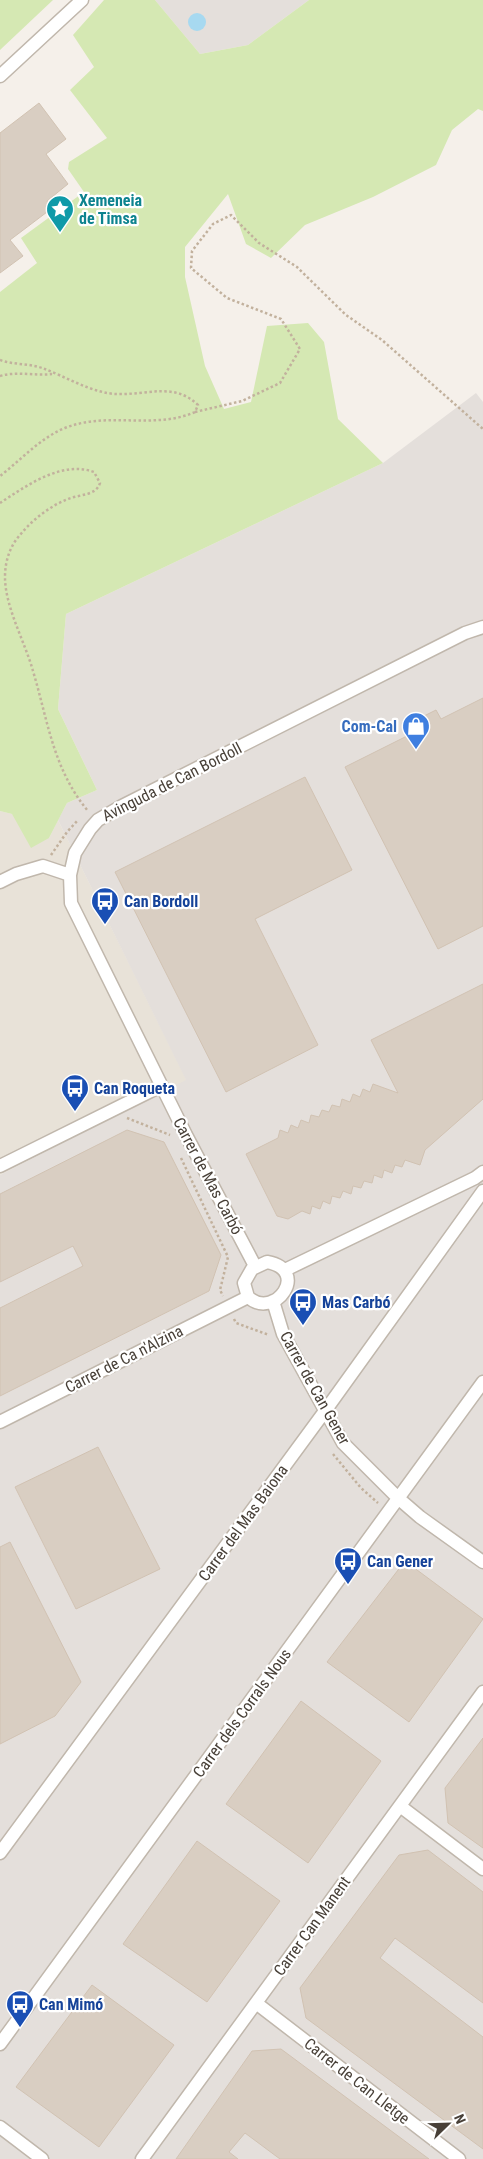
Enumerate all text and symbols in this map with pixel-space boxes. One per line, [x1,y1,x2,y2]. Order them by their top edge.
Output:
place label: Xemeneia de Timsa [79,191,142,228]
place icon: Xemeneia de Timsa [45,194,75,233]
shop icon: Com-Cal [401,711,431,750]
place label: Com-Cal [342,717,397,736]
street label: Avinguda de Can Bordoll [99,739,245,825]
bus stop icon: Can Bordoll [90,886,120,925]
place label: Can Bordoll [124,892,198,911]
bus stop icon: Can Roqueta [60,1073,90,1112]
place label: Can Roqueta [94,1079,175,1098]
street label: Carrer de Mas Carbó [169,1114,247,1238]
bus stop icon: Mas Carbó [288,1287,318,1326]
place label: Mas Carbó [322,1293,391,1312]
street label: Carrer de Ca n'Alzina [62,1321,186,1397]
street label: Carrer de Can Gener [276,1328,354,1448]
street label: Carrer del Mas Baiona [194,1461,292,1585]
bus stop icon: Can Gener [333,1546,363,1585]
place label: Can Gener [367,1552,433,1571]
street label: Carrer dels Corrals Nous [189,1645,295,1781]
street label: Carrer Can Manent [270,1872,355,1979]
bus stop icon: Can Mimó [5,1989,35,2028]
place label: Can Mimó [39,1995,103,2014]
street label: Carrer de Can Lletge [300,2034,414,2128]
north arrow [423,2099,473,2149]
text: N [451,2112,469,2126]

